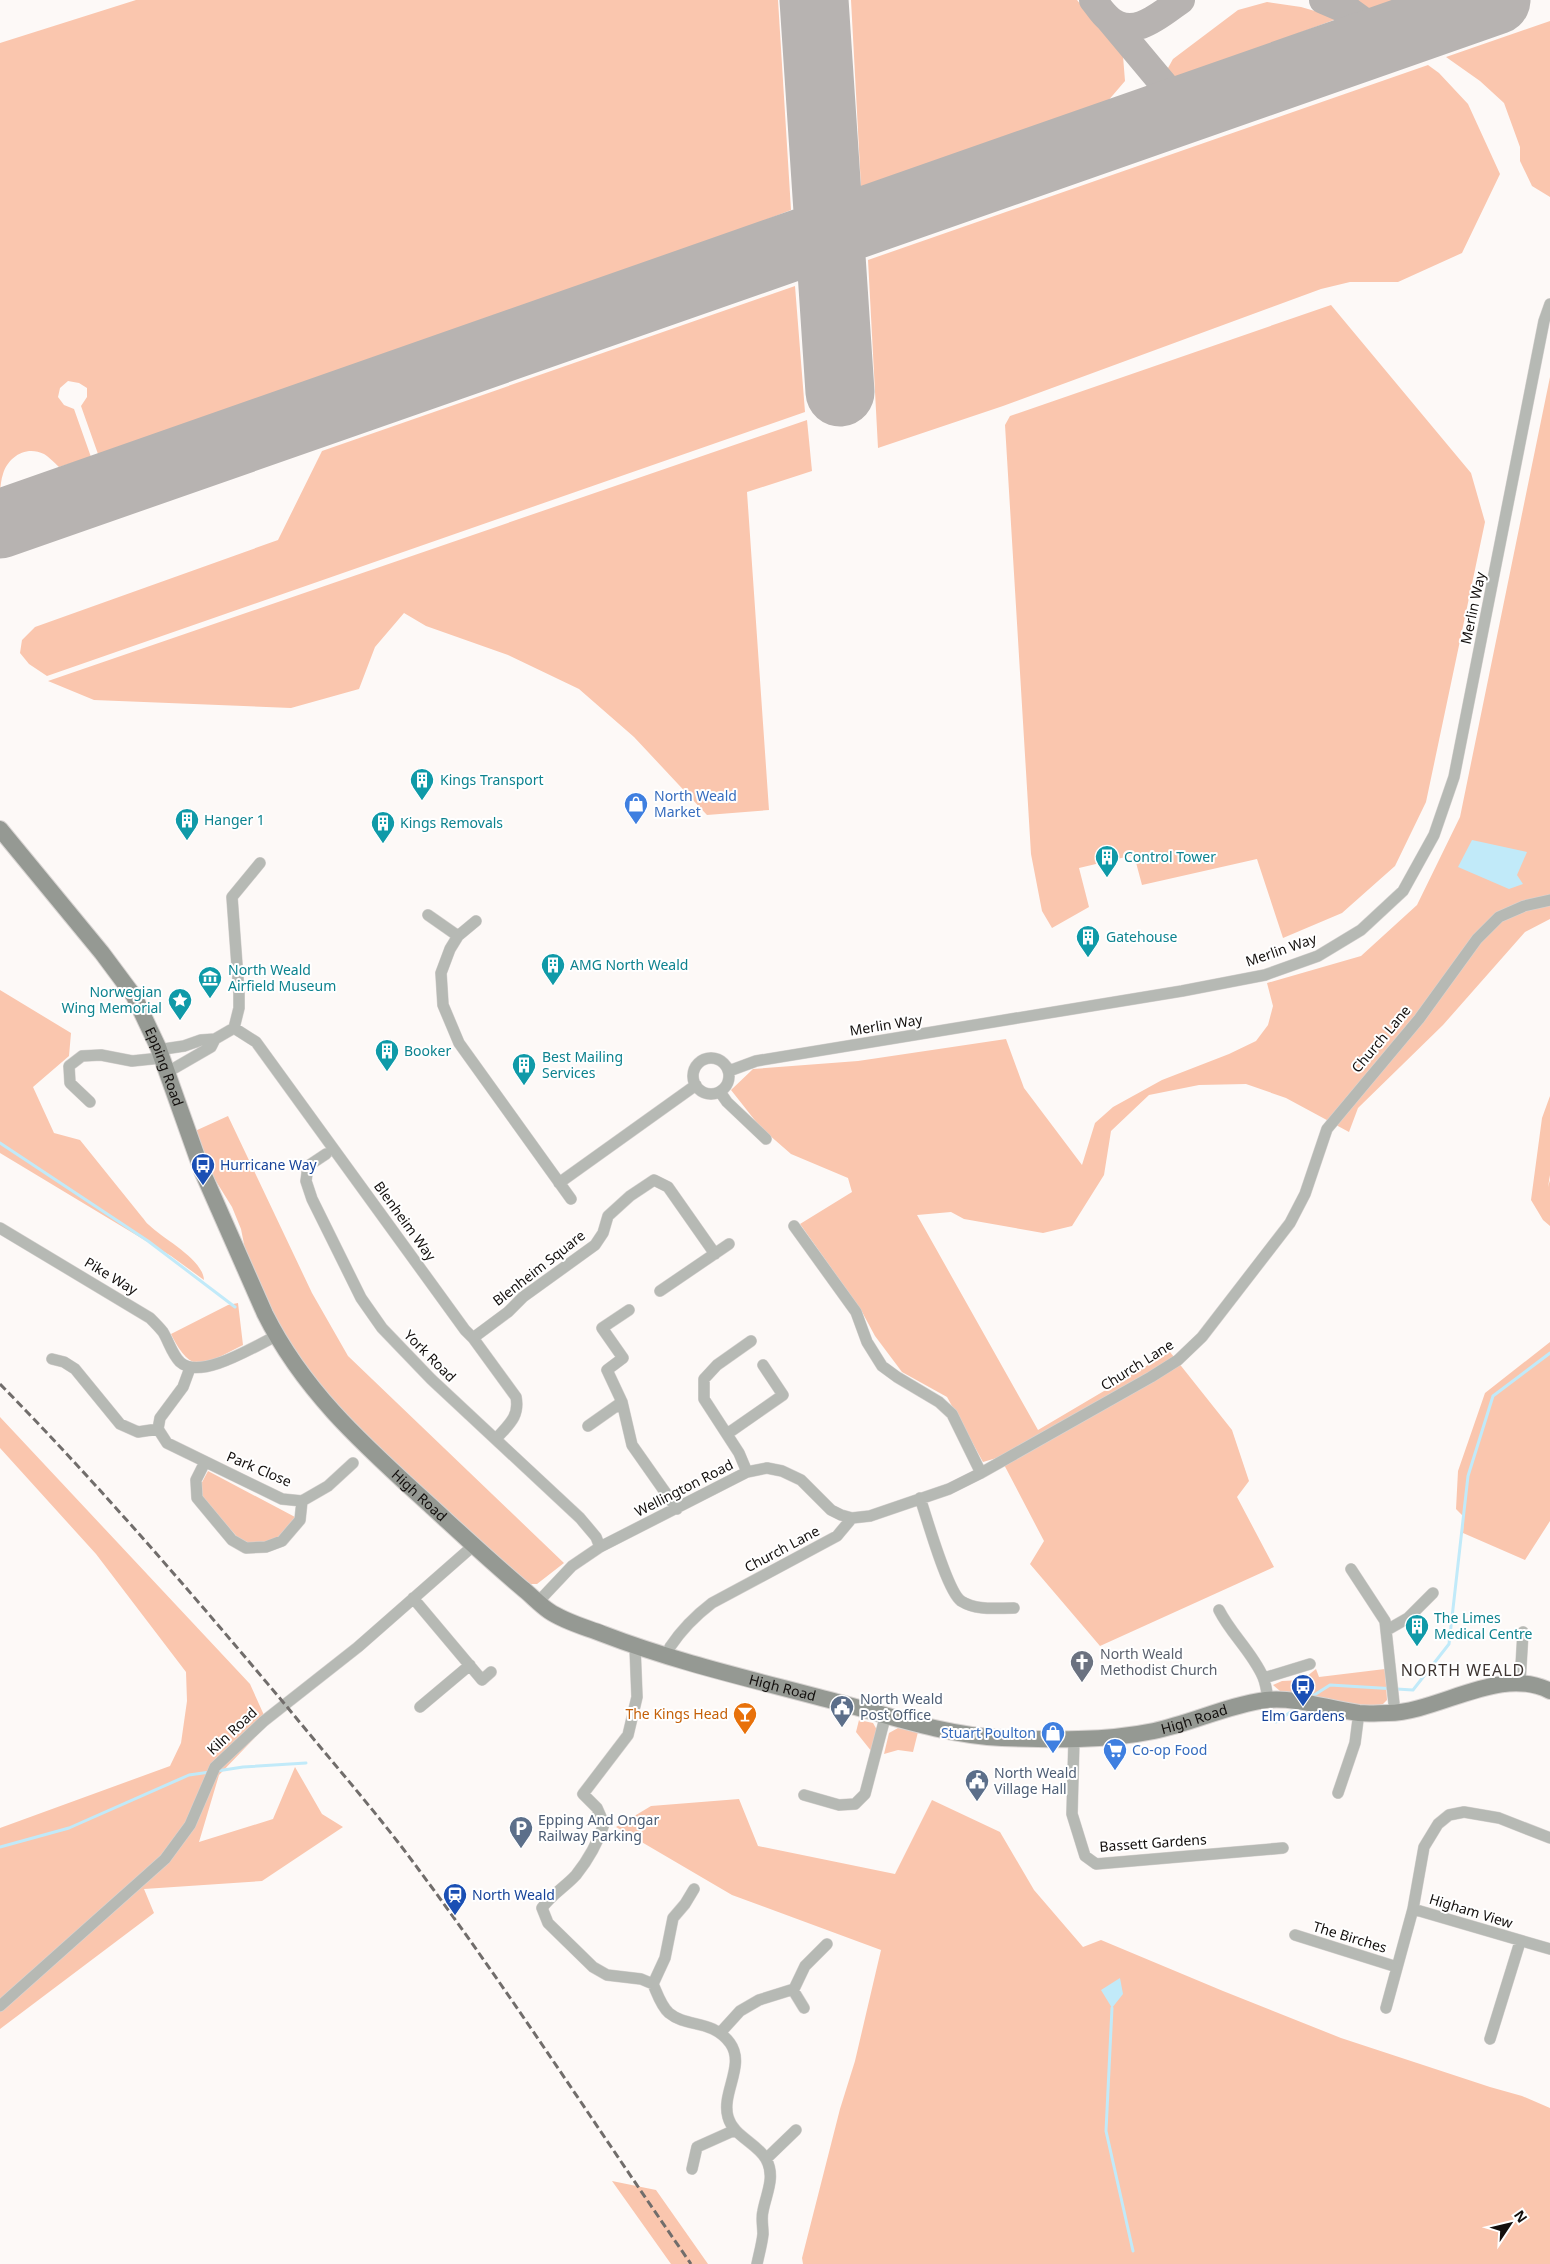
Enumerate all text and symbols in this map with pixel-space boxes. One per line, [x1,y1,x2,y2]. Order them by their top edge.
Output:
street label: Merlin Way [1456,569,1490,646]
building icon: Kings Transport [409,767,435,801]
place label: Kings Transport [440,770,544,789]
place label: North Weald Market [654,786,737,821]
shop icon: North Weald Market [623,791,649,825]
building icon: Hanger 1 [174,807,200,841]
place label: Hanger 1 [204,810,265,829]
building icon: Kings Removals [370,810,396,844]
place label: Kings Removals [400,813,503,832]
building icon: Control Tower [1094,844,1120,878]
place label: Control Tower [1124,847,1216,866]
building icon: Gatehouse [1075,924,1101,958]
place label: Gatehouse [1106,927,1177,946]
street label: Merlin Way [1243,928,1320,970]
building icon: AMG North Weald [540,952,566,986]
place label: AMG North Weald [570,955,688,974]
place label: North Weald Airfield Museum [228,960,336,995]
museum icon: North Weald Airfield Museum [197,965,223,999]
place label: Norwegian Wing Memorial [61,982,162,1017]
place icon: Norwegian Wing Memorial [167,987,193,1021]
street label: Church Lane [1347,1001,1414,1076]
street label: Merlin Way [848,1009,925,1040]
street label: Epping Road [141,1024,188,1109]
building icon: Booker [374,1038,400,1072]
place label: Booker [404,1041,451,1060]
place label: Best Mailing Services [542,1047,623,1082]
building icon: Best Mailing Services [511,1052,537,1086]
bus stop icon: Hurricane Way [190,1152,216,1186]
place label: Hurricane Way [220,1155,318,1174]
street label: Blenheim Way [370,1177,441,1265]
street label: Blenheim Square [489,1225,589,1310]
street label: Pike Way [81,1252,142,1299]
street label: York Road [400,1326,460,1386]
street label: Church Lane [1097,1335,1177,1394]
street label: Park Close [224,1446,295,1491]
street label: Wellington Road [631,1455,736,1521]
street label: High Road [388,1465,451,1525]
street label: Church Lane [741,1521,823,1576]
place label: The Limes Medical Centre [1434,1608,1533,1643]
building icon: The Limes Medical Centre [1404,1613,1430,1647]
place label: North Weald Methodist Church [1100,1644,1217,1679]
church icon: North Weald Methodist Church [1069,1649,1095,1683]
district label: NORTH WEALD [1401,1659,1525,1681]
street label: High Road [747,1669,818,1705]
bus stop icon: Elm Gardens [1290,1673,1316,1707]
place label: North Weald Post Office [860,1689,943,1724]
public building icon: North Weald Post Office [829,1694,855,1728]
street label: High Road [1159,1699,1230,1738]
bar icon: The Kings Head [732,1701,758,1735]
street label: Kiln Road [203,1703,261,1759]
place label: The Kings Head [625,1704,728,1723]
place label: Elm Gardens [1261,1706,1345,1725]
shop icon: Stuart Poulton [1040,1720,1066,1754]
place label: Stuart Poulton [941,1723,1036,1742]
supermarket icon: Co-op Food [1102,1737,1128,1771]
place label: Co-op Food [1132,1740,1207,1759]
place label: North Weald Village Hall [994,1763,1077,1798]
public building icon: North Weald Village Hall [964,1768,990,1802]
place label: Epping And Ongar Railway Parking [538,1810,659,1845]
parking icon: Epping And Ongar Railway Parking [508,1815,534,1849]
street label: Bassett Gardens [1099,1829,1208,1856]
station icon: North Weald [442,1882,468,1916]
place label: North Weald [472,1885,555,1904]
street label: Higham View [1427,1889,1515,1932]
street label: The Birches [1311,1916,1390,1957]
north arrow [1485,2199,1535,2249]
text: N [1510,2206,1532,2226]

